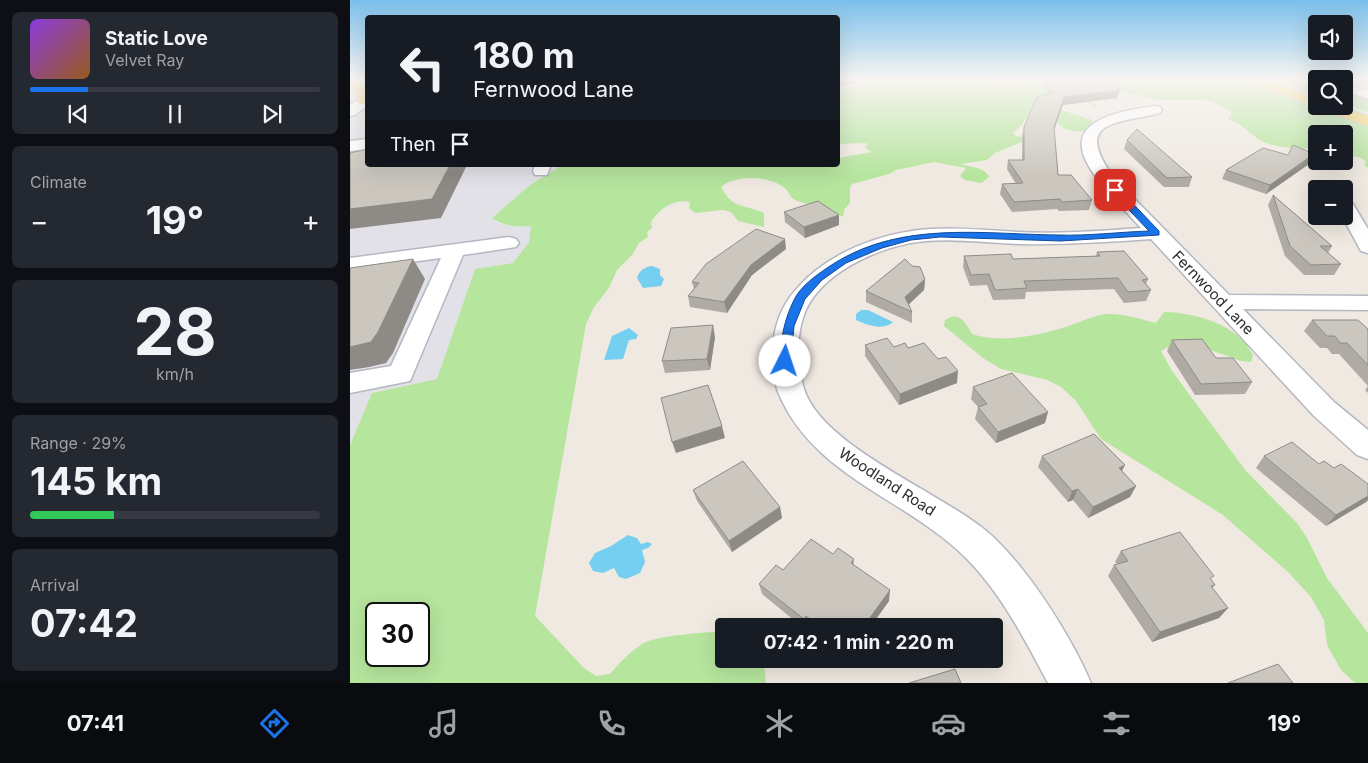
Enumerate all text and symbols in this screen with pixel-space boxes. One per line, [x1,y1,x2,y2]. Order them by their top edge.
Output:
map controls [1308,15,1353,225]
button: sound [1308,15,1353,60]
text: Static Love [105,27,208,50]
text: 180 m [473,34,575,76]
icon: left [390,35,455,100]
text: Velvet Ray [105,50,184,70]
button: search [1308,70,1353,115]
text: Fernwood Lane [473,76,634,102]
icon: previous [64,100,92,128]
icon: pause [161,100,189,128]
icon: next [258,100,286,128]
button: + [1308,125,1353,170]
icon: arrive [446,130,474,158]
text: Then [390,133,436,156]
pin [1094,169,1136,211]
text: Climate [30,172,87,192]
icon: arrive [1101,176,1129,204]
button: − [1308,180,1353,225]
text: 19° [146,197,204,243]
text: − [30,204,49,238]
text: + [301,204,320,238]
street label: Fernwood Lane [1168,247,1258,339]
text: 28 [133,292,217,371]
position arrow [758,334,810,386]
text: km/h [156,364,194,384]
text: Range · 29% [30,433,127,453]
street label: Woodland Road [835,443,939,520]
text: 145 km [30,458,162,504]
text: Arrival [30,575,79,595]
text: 07:42 [30,600,138,646]
speed limit sign: 30 [365,602,430,667]
text: 07:42 · 1 min · 220 m [764,631,954,654]
icon: directions [257,706,292,741]
icon: music [426,706,461,741]
icon: phone [594,706,629,741]
icon: climate [762,706,797,741]
icon: car [931,706,966,741]
icon: filters [1099,706,1134,741]
text: 07:41 [67,710,124,736]
text: 19° [1267,710,1301,736]

